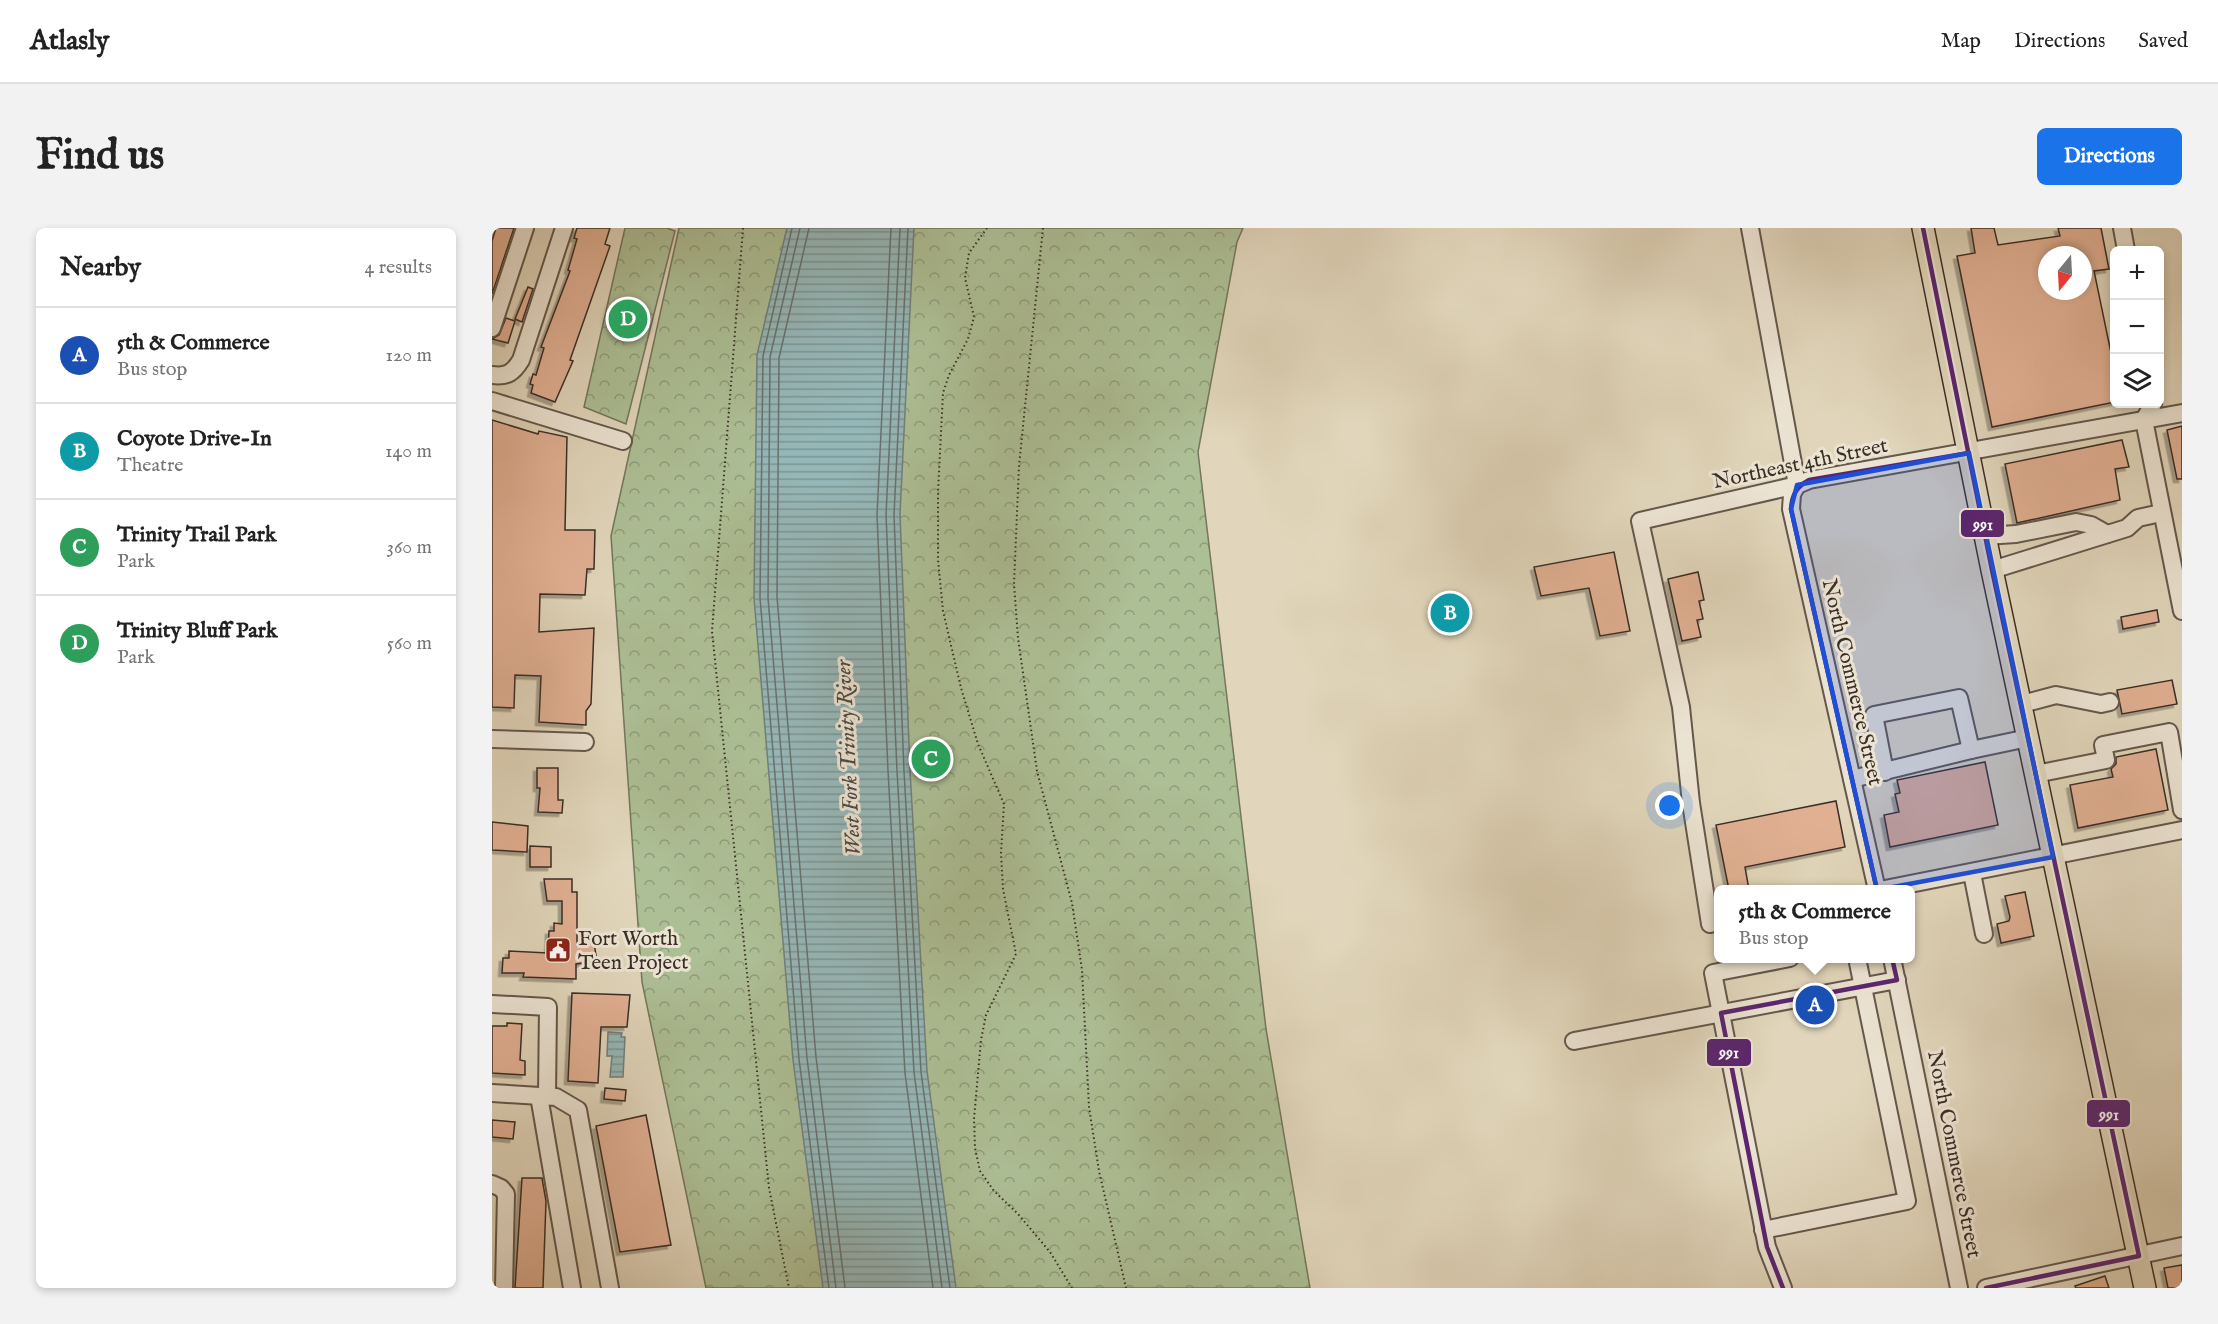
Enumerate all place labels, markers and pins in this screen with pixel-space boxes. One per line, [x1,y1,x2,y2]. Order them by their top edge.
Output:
pin: D [608,296,648,341]
pin: B [1430,590,1470,636]
pin: C [912,736,950,782]
place label: Fort Worth Teen Project [578,926,688,977]
public building icon: Fort Worth Teen Project [543,935,573,965]
pin: A [1796,982,1834,1028]

